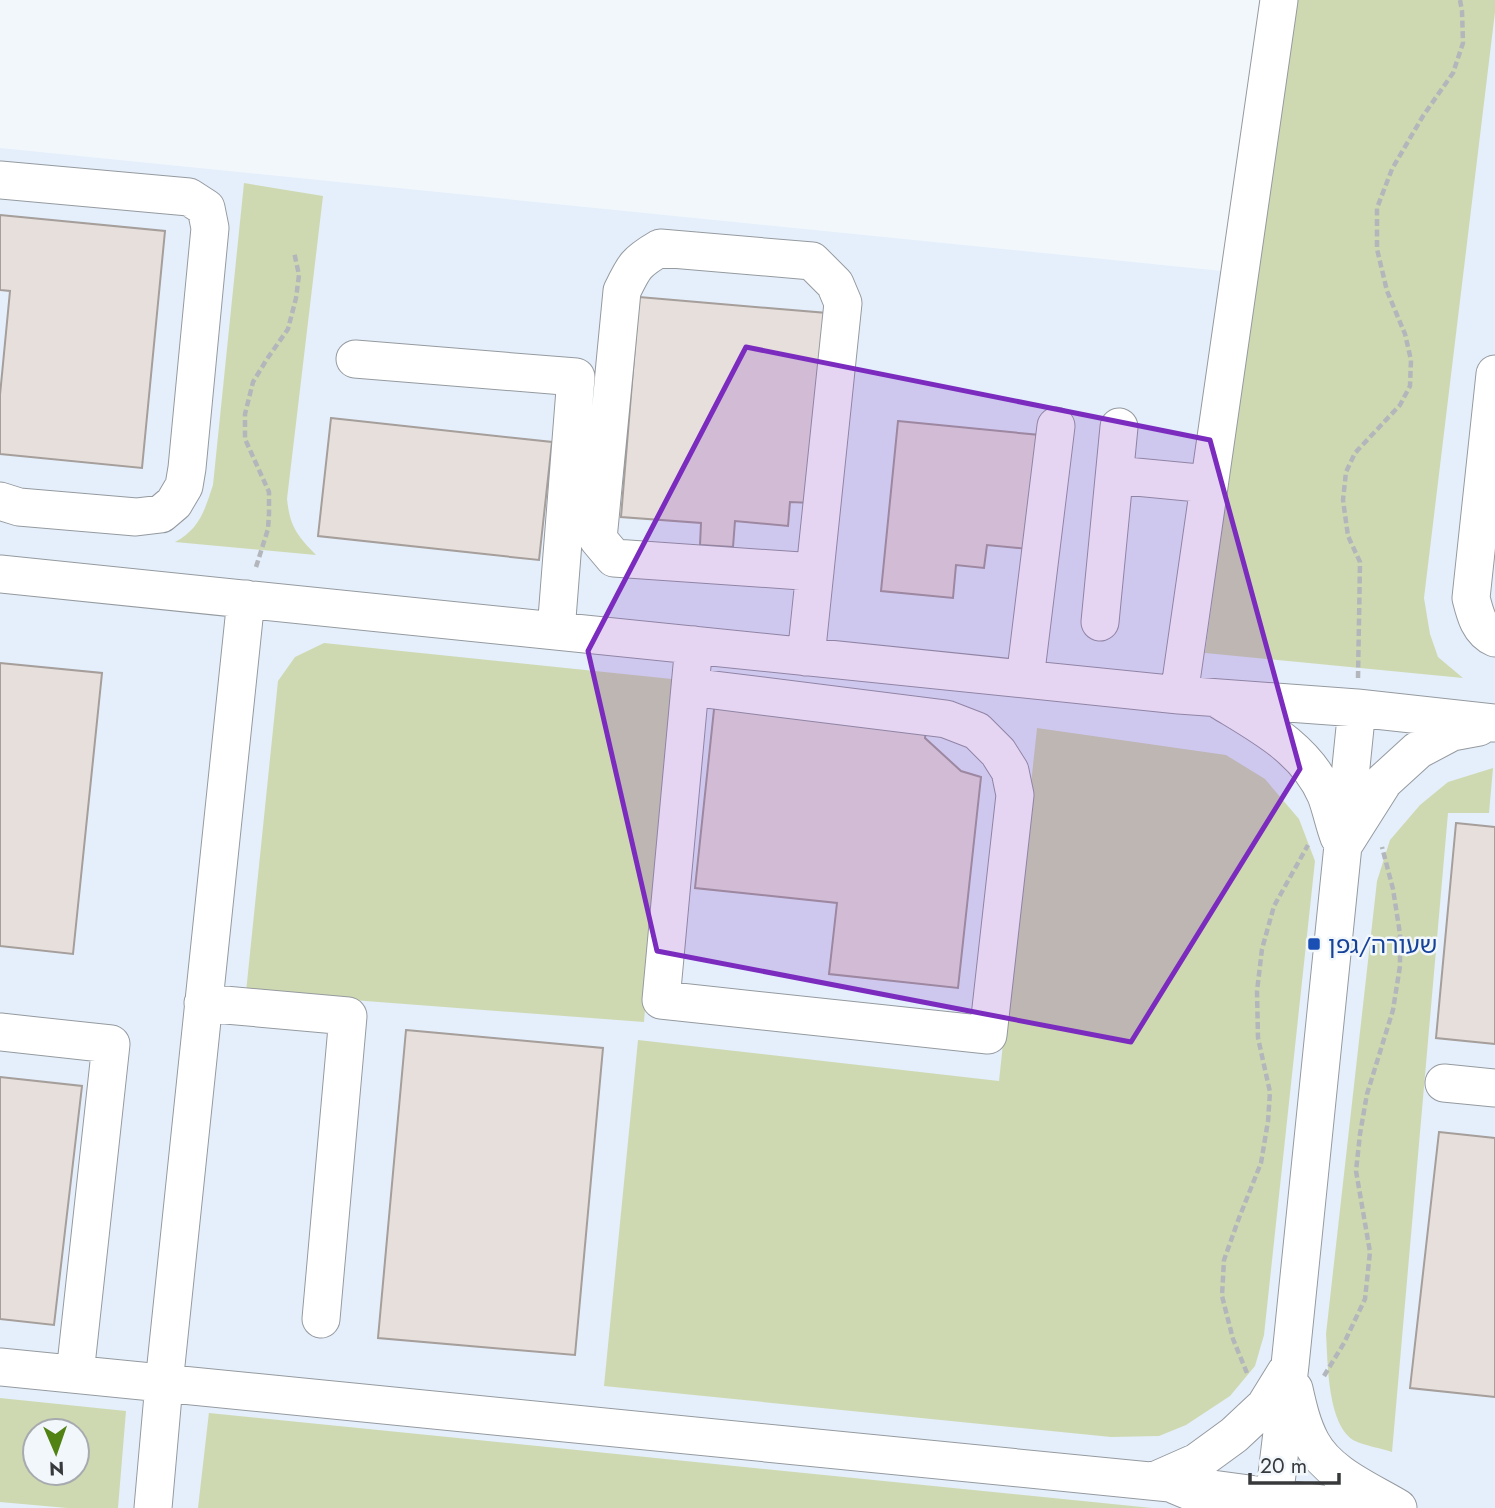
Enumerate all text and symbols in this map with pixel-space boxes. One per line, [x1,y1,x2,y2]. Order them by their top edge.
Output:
place label: שעורה/גפן [1328,927,1437,962]
marker: שעורה/גפן [1306,936,1322,952]
north arrow [21,1417,91,1487]
scale bar [1250,1442,1339,1486]
text: 20 m [1260,1451,1307,1481]
text: N [49,1455,65,1482]

